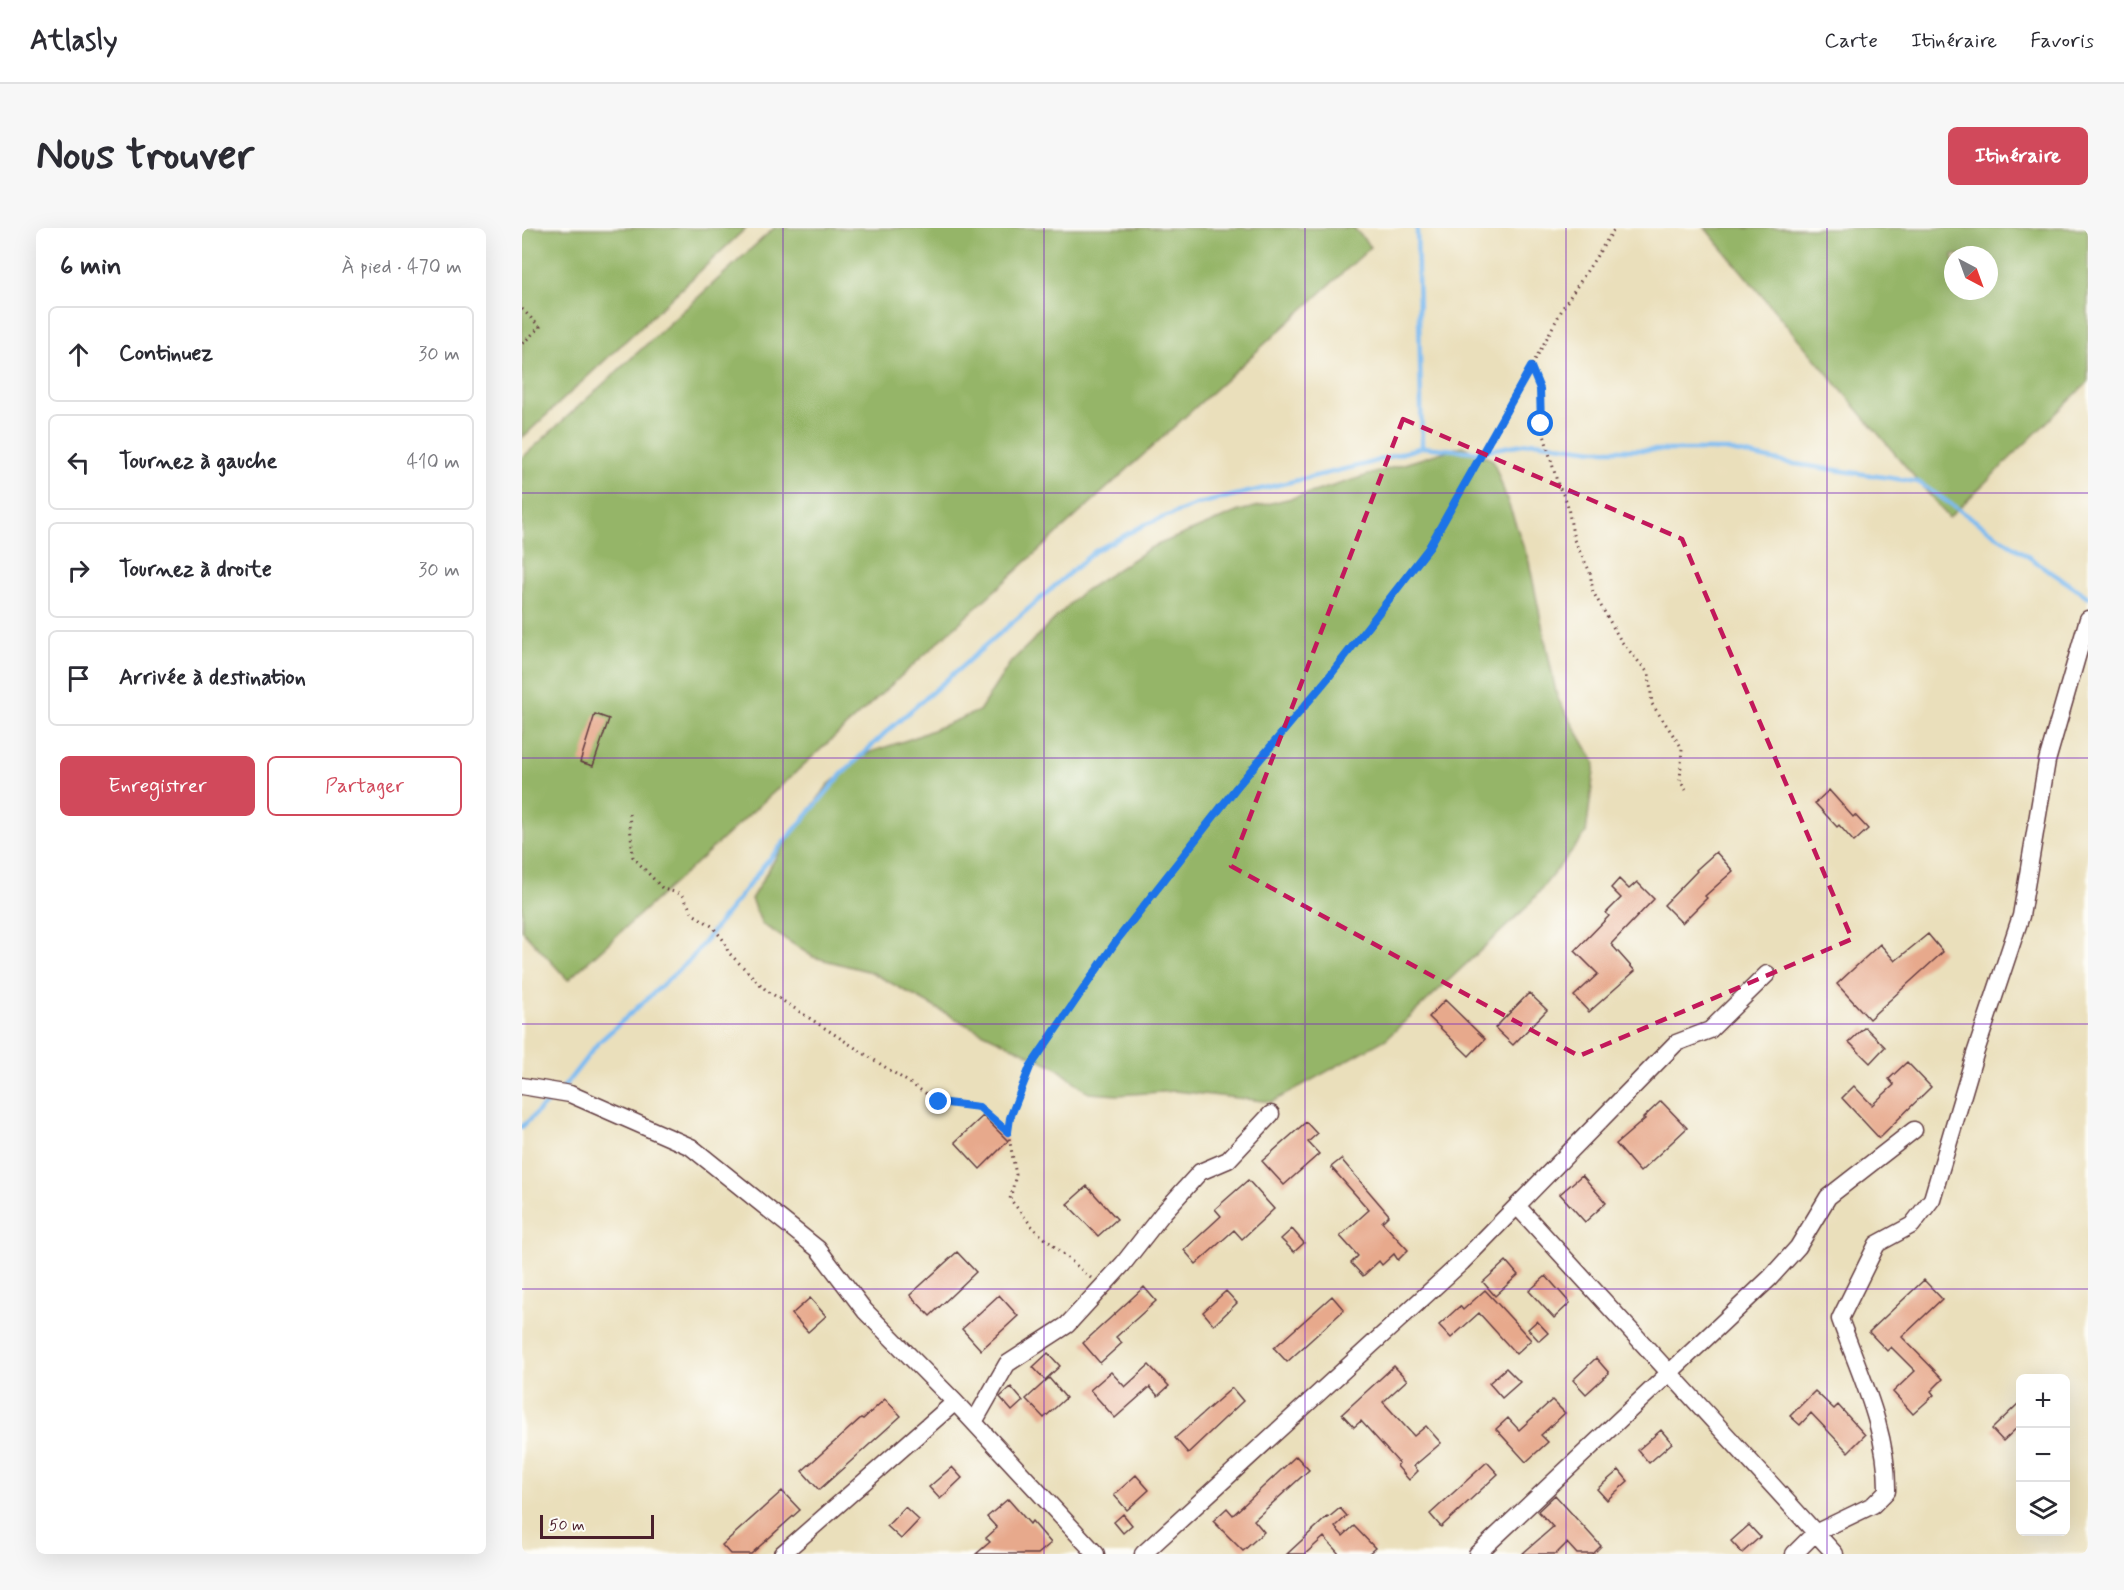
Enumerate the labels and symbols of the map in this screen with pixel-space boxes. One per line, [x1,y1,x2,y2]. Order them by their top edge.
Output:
north arrow [1944,246,1998,300]
route start [1527,410,1553,436]
route end [925,1088,951,1114]
scale bar [540,1512,654,1540]

